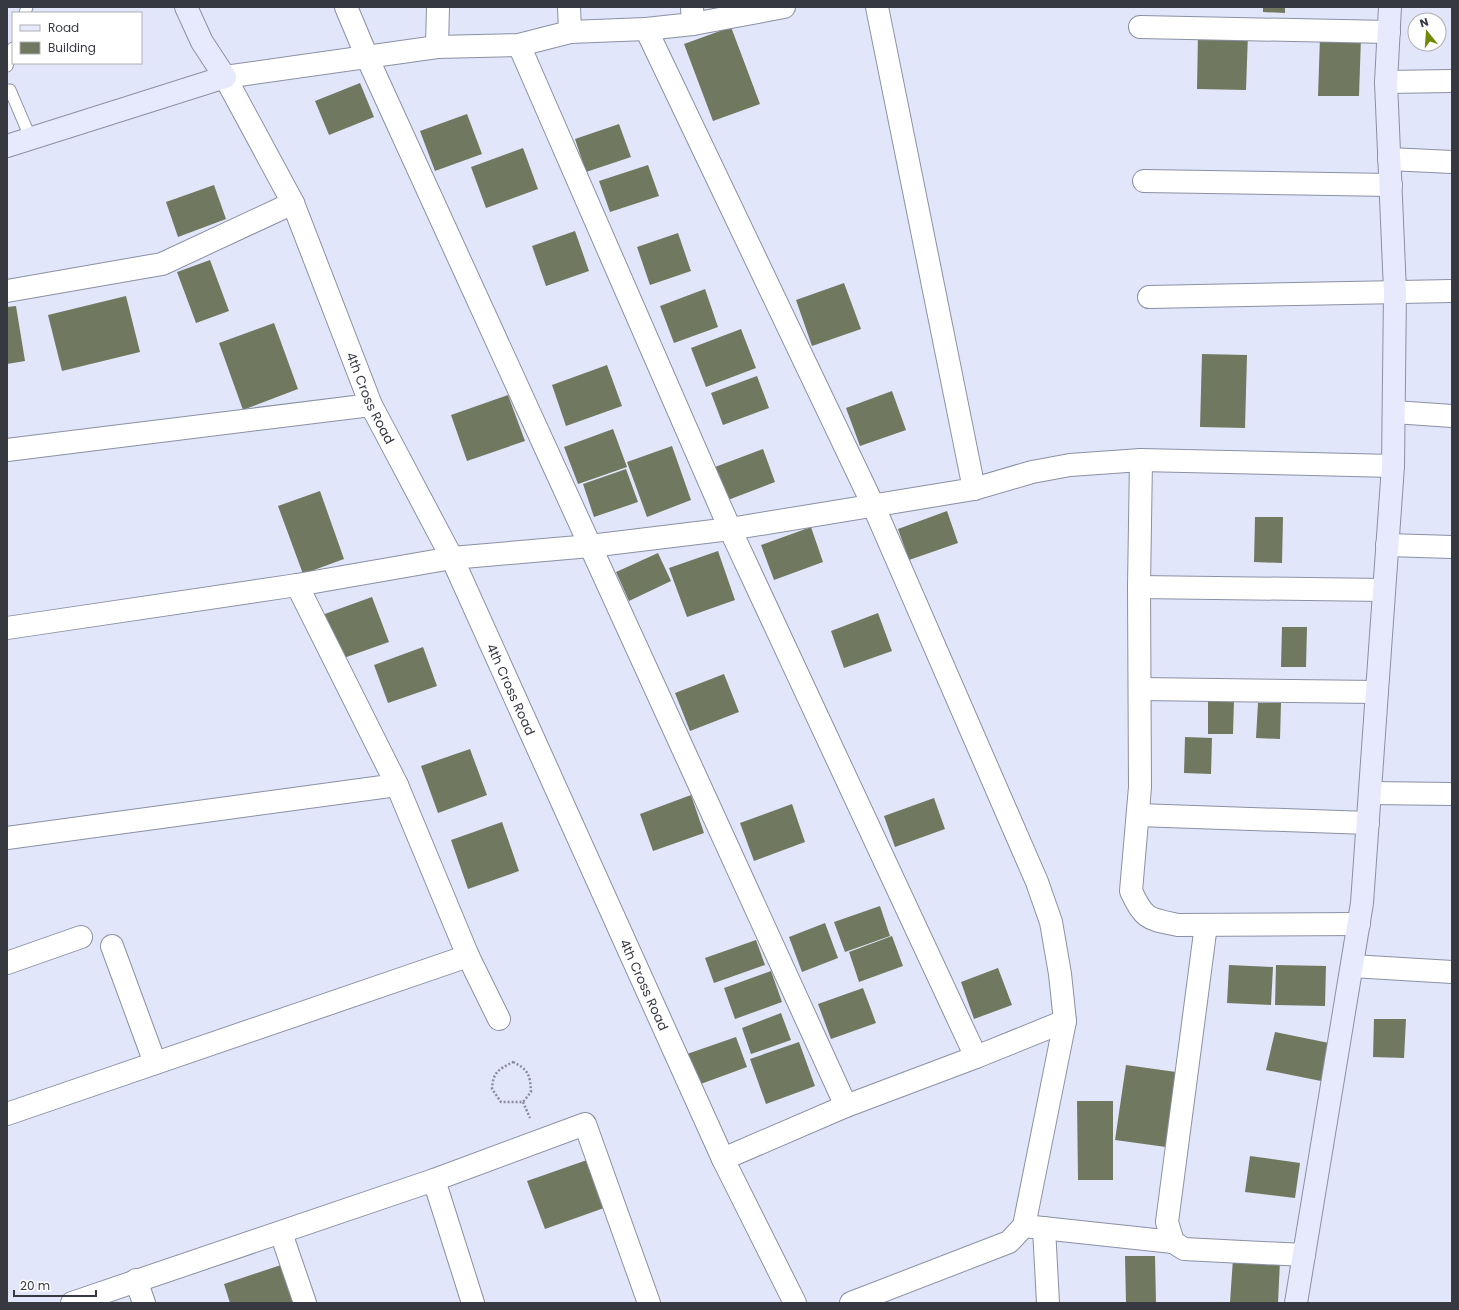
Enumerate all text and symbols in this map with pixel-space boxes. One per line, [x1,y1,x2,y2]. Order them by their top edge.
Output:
legend [12,12,142,64]
north arrow [1407,12,1447,52]
text: N [1418,14,1430,31]
text: Road [48,19,79,36]
text: Building [48,39,96,56]
street label: 4th Cross Road [342,349,399,447]
street label: 4th Cross Road [482,640,540,738]
street label: 4th Cross Road [615,936,673,1034]
scale bar [14,1272,96,1298]
text: 20 m [20,1277,50,1294]

